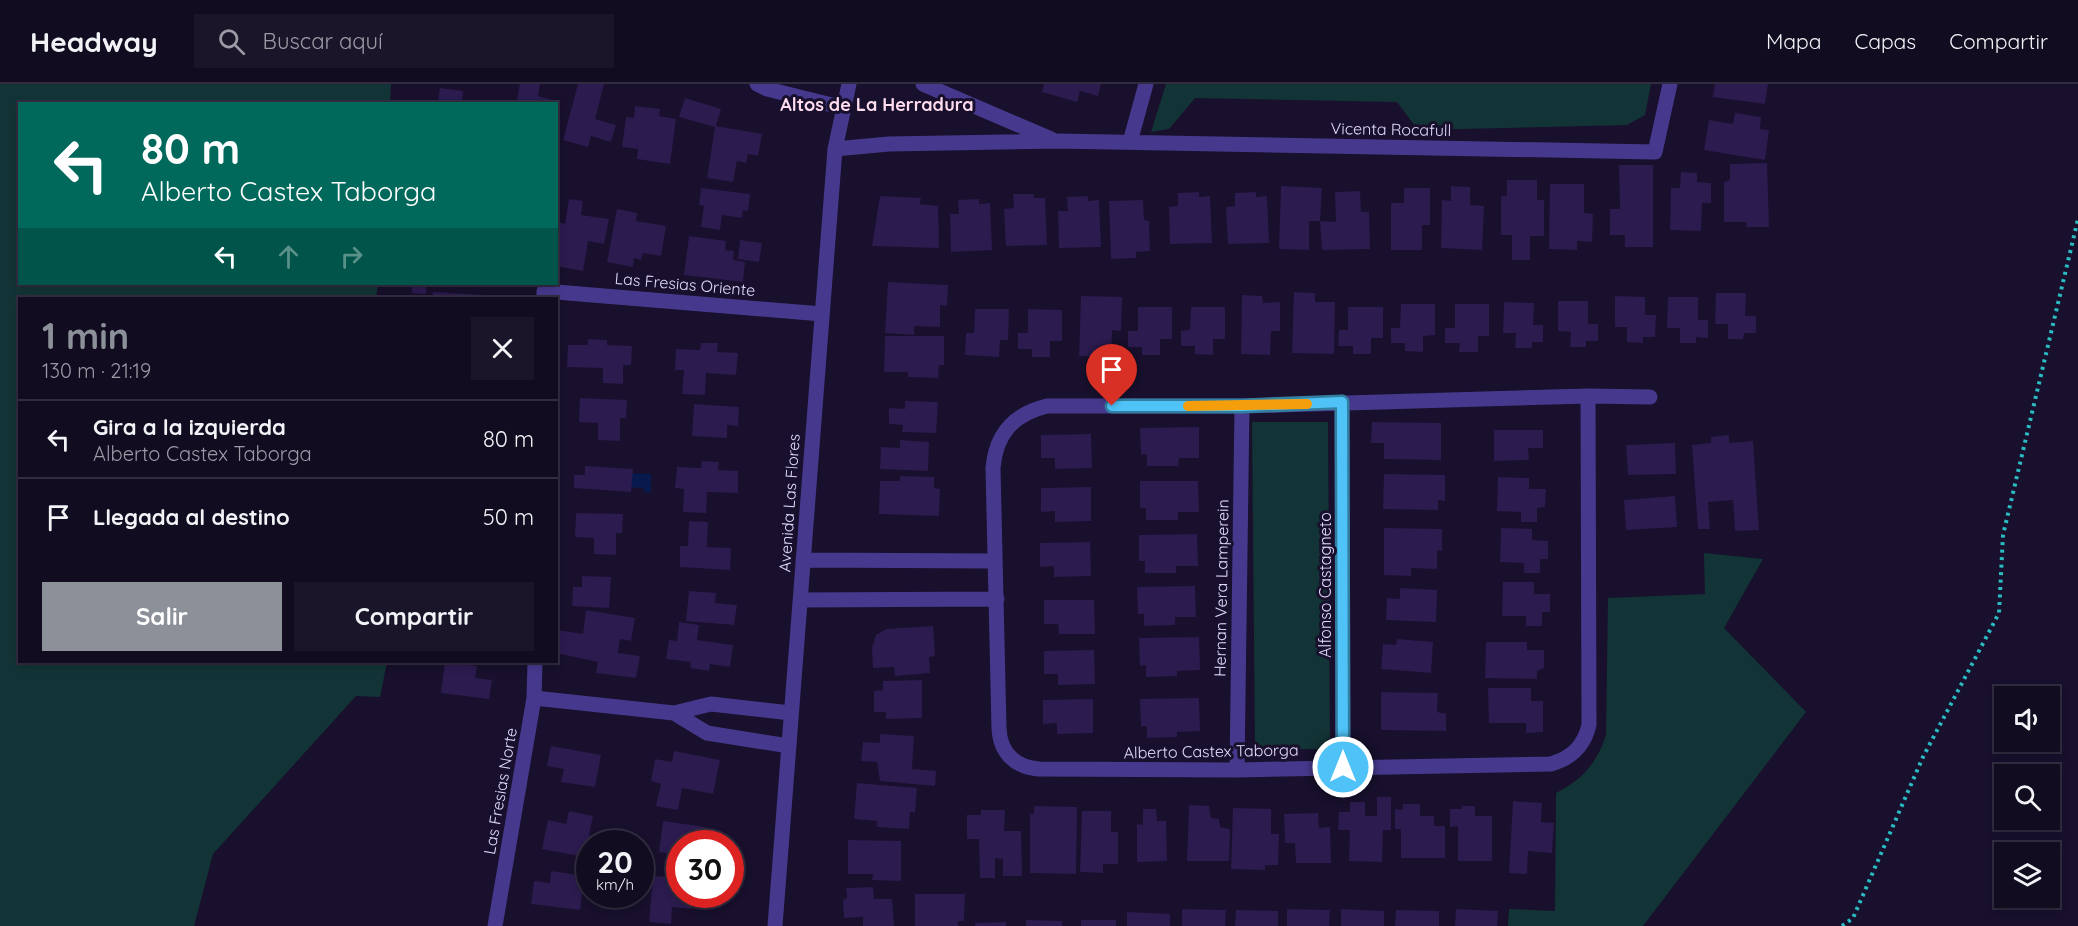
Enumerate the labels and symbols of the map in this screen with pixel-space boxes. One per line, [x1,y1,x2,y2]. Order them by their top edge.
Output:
district label: Altos de La Herradura [780,93,974,116]
street label: Vicenta Rocafull [1331,118,1451,140]
street label: Las Fresias Oriente [614,268,756,300]
pin [1086,344,1137,406]
street label: Avenida Las Flores [774,433,804,573]
street label: Hernan Vera Lamperein [1209,499,1233,677]
street label: Alfonso Castagneto [1315,512,1335,658]
street label: Las Fresias Norte [479,726,521,856]
position arrow [1311,735,1375,799]
street label: Alberto Castex Taborga [1123,739,1299,763]
speed limit sign: 30 [666,830,744,908]

